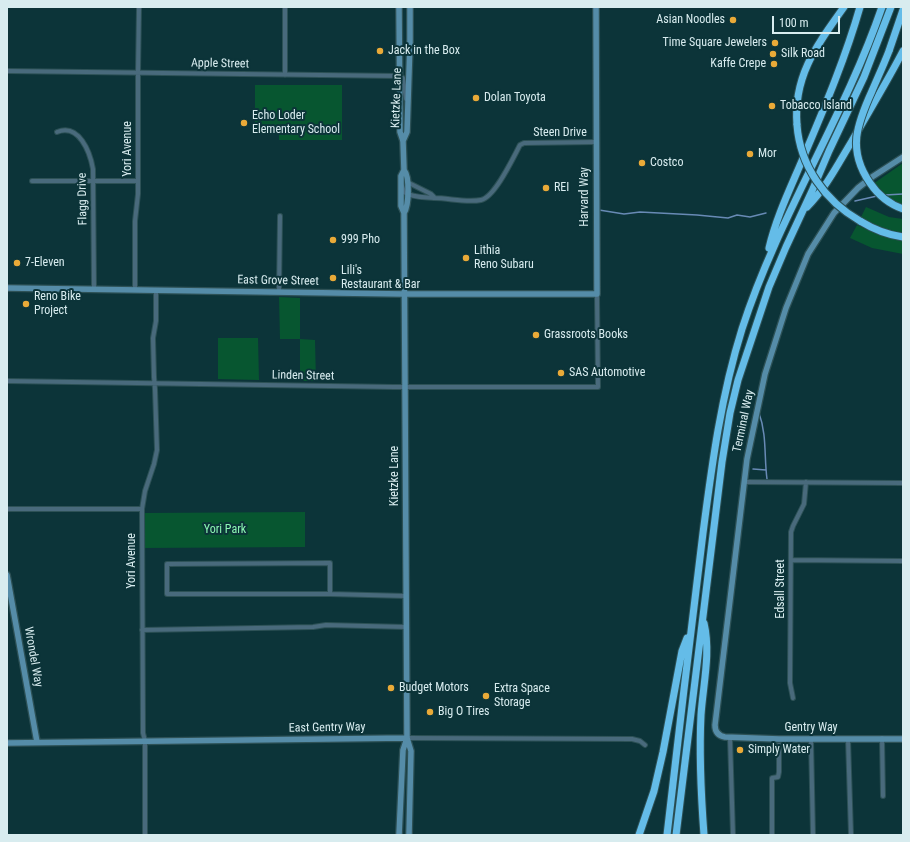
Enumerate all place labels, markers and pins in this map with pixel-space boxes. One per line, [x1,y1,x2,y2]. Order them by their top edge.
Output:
place label: Asian Noodles [656,13,725,27]
marker: Asian Noodles [728,15,738,25]
place label: Time Square Jewelers [663,36,767,50]
marker: Time Square Jewelers [770,38,780,48]
place label: Jack in the Box [388,44,460,58]
marker: Jack in the Box [375,46,385,56]
place label: Silk Road [781,47,825,61]
marker: Silk Road [768,49,778,59]
place label: Kaffe Crepe [710,57,766,71]
marker: Kaffe Crepe [769,59,779,69]
place label: Dolan Toyota [484,91,546,105]
marker: Dolan Toyota [471,93,481,103]
place label: Tobacco Island [780,99,852,113]
marker: Tobacco Island [767,101,777,111]
place label: Echo Loder Elementary School [252,109,340,137]
marker: Echo Loder Elementary School [239,118,249,128]
place label: Mor [758,147,777,161]
marker: Mor [745,149,755,159]
place label: Costco [650,156,683,170]
marker: Costco [637,158,647,168]
place label: REI [554,181,569,195]
marker: REI [541,183,551,193]
place label: 999 Pho [341,233,380,247]
marker: 999 Pho [328,235,338,245]
place label: Lithia Reno Subaru [474,244,534,272]
marker: Lithia Reno Subaru [461,253,471,263]
place label: 7-Eleven [25,256,65,270]
marker: 7-Eleven [12,258,22,268]
place label: Lili's Restaurant & Bar [341,264,420,292]
marker: Lili's Restaurant & Bar [328,273,338,283]
place label: Reno Bike Project [34,290,81,318]
marker: Reno Bike Project [21,299,31,309]
place label: Grassroots Books [544,328,628,342]
marker: Grassroots Books [531,330,541,340]
place label: SAS Automotive [569,366,645,380]
marker: SAS Automotive [556,368,566,378]
place label: Budget Motors [399,681,469,695]
place label: Extra Space Storage [494,682,550,710]
marker: Budget Motors [386,683,396,693]
marker: Extra Space Storage [481,691,491,701]
place label: Big O Tires [438,705,490,719]
marker: Big O Tires [425,707,435,717]
place label: Simply Water [748,743,810,757]
marker: Simply Water [735,745,745,755]

